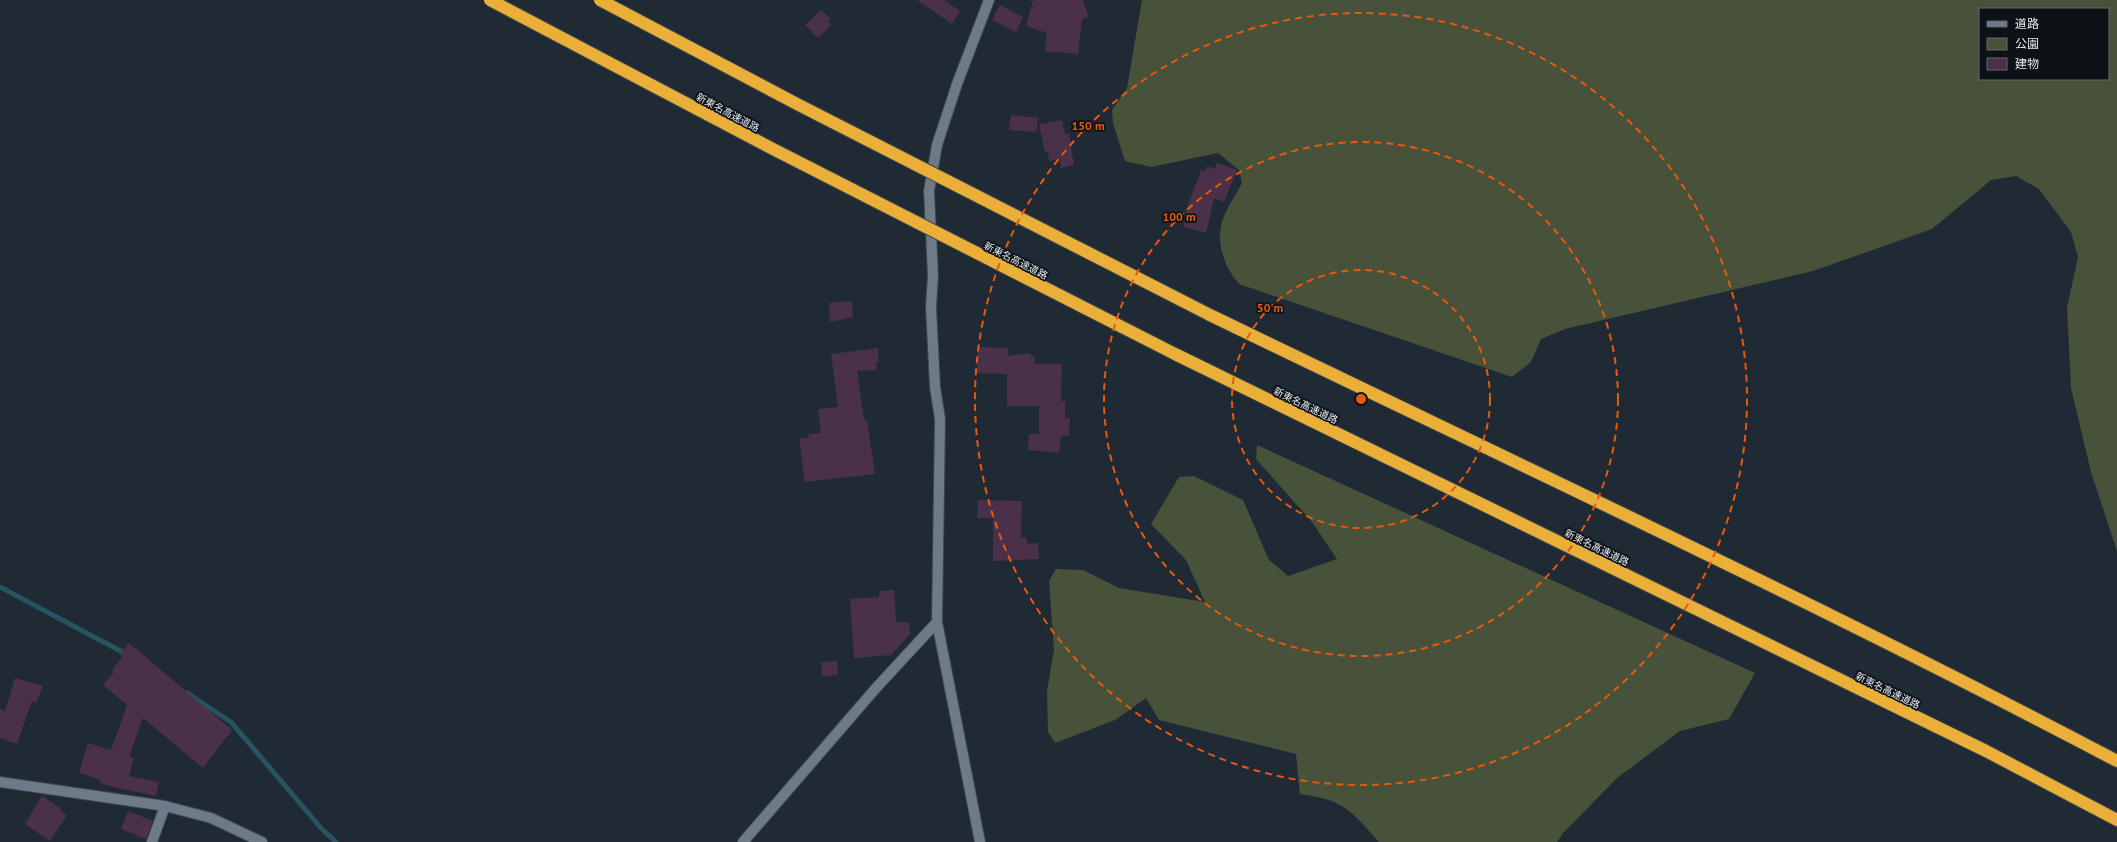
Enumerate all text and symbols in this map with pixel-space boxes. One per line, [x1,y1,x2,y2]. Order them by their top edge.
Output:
legend [1979,8,2109,80]
text: 道路 [2015,16,2039,31]
text: 公園 [2015,36,2039,51]
text: 建物 [2015,56,2039,71]
street label: 新東名高速道路 [694,90,762,135]
text: 150 m [1071,118,1105,133]
text: 100 m [1162,209,1196,224]
street label: 新東名高速道路 [982,239,1050,282]
text: 50 m [1257,300,1283,315]
street label: 新東名高速道路 [1271,384,1340,427]
centre of rings [1354,392,1368,406]
street label: 新東名高速道路 [1562,526,1631,569]
street label: 新東名高速道路 [1853,669,1922,712]

